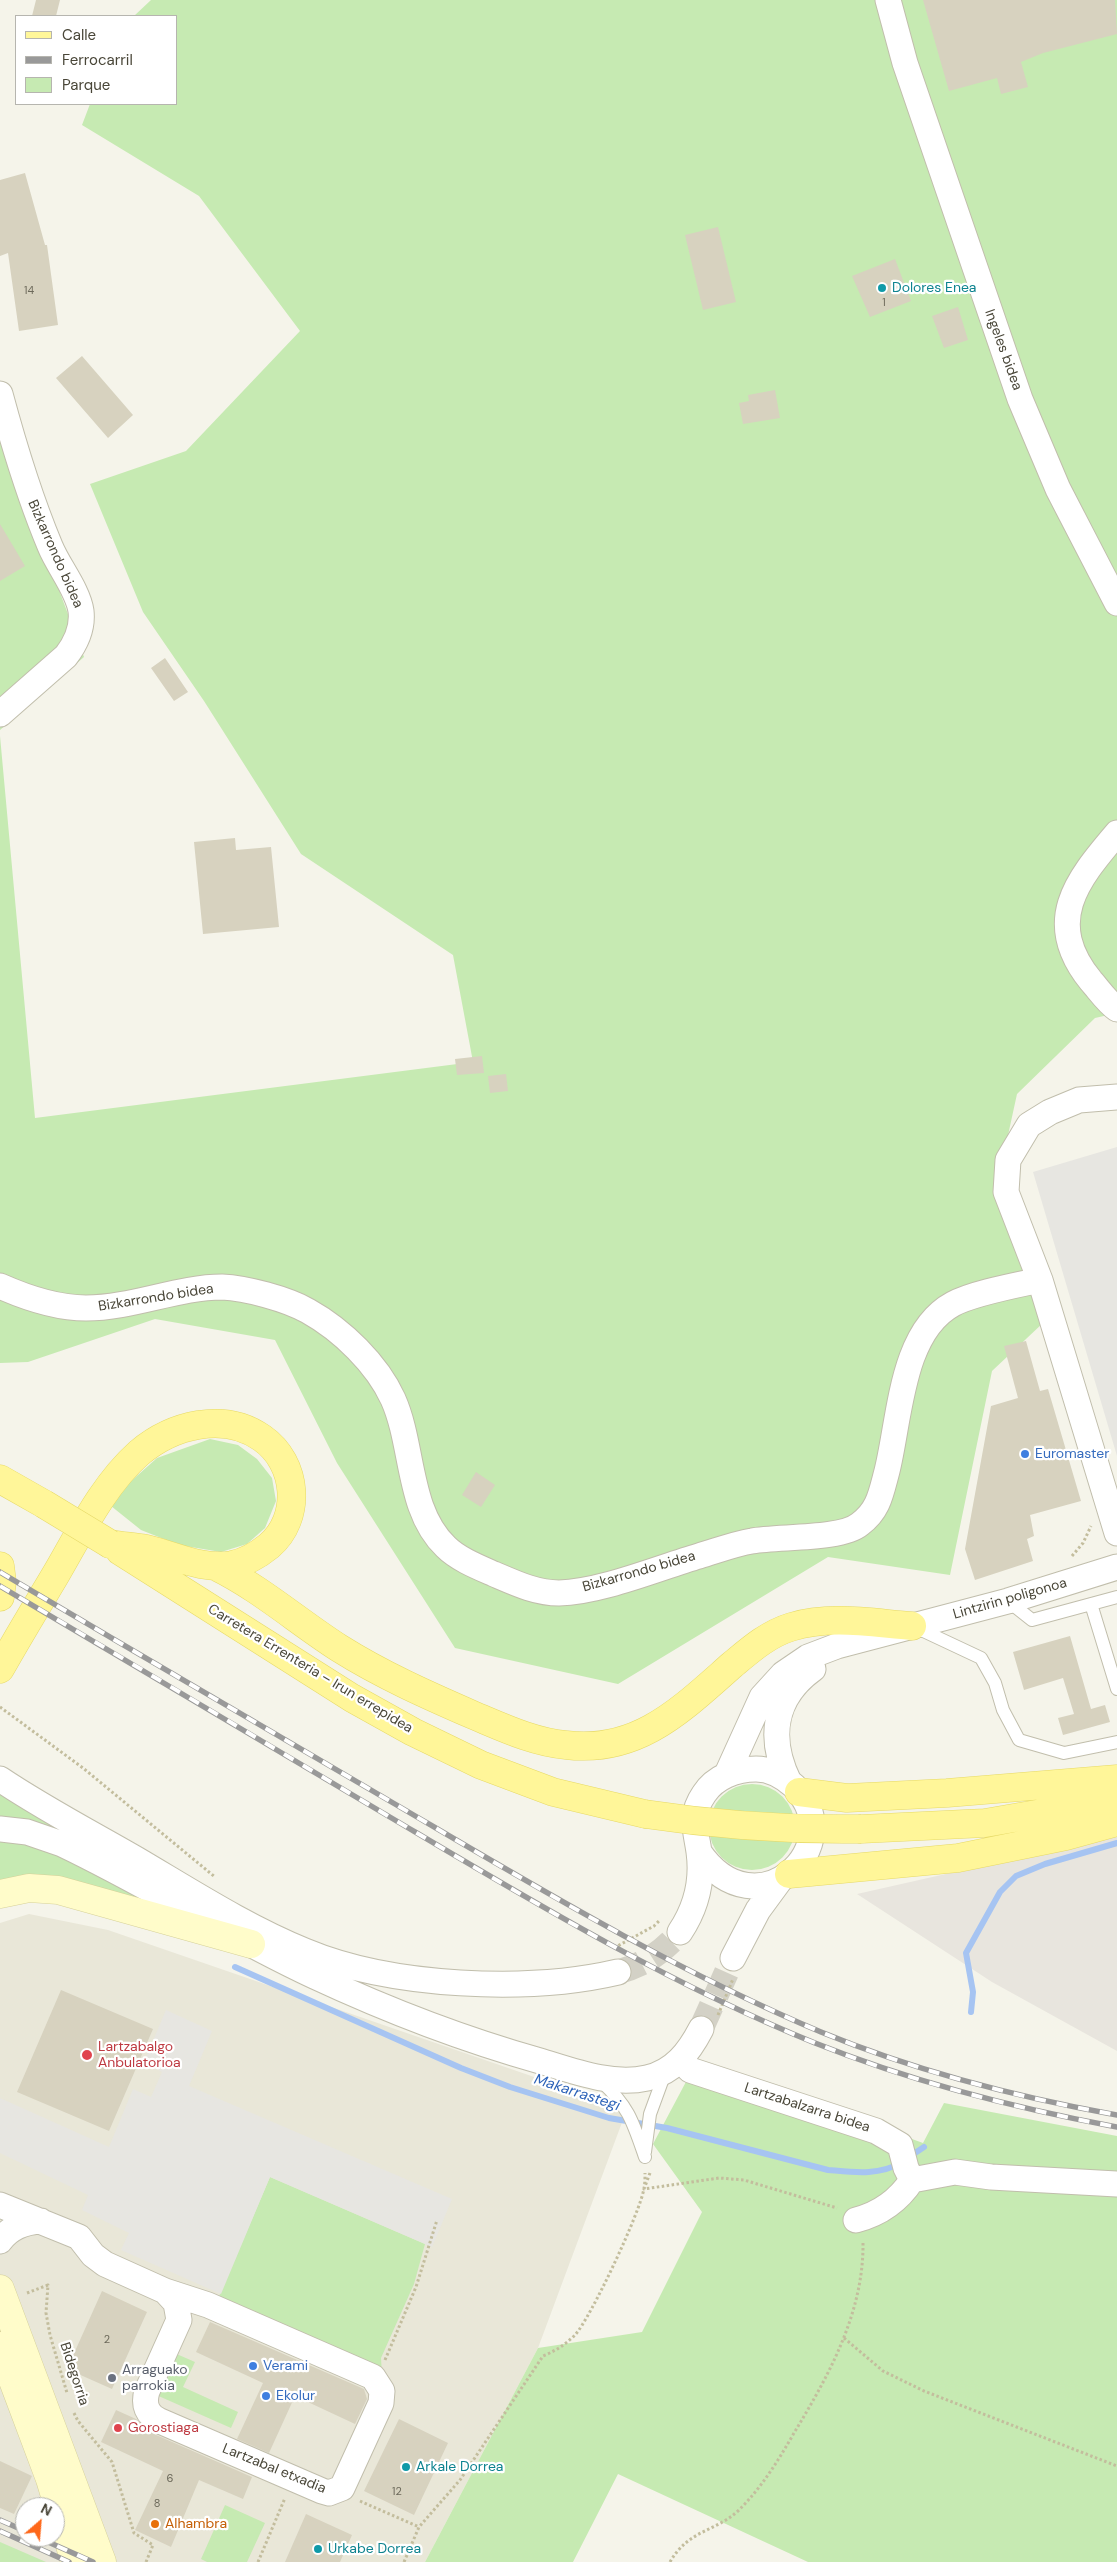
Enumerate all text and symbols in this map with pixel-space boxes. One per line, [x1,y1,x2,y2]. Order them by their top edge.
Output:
legend [15,15,178,105]
text: Calle [62,25,96,45]
text: Ferrocarril [62,50,133,70]
text: Parque [62,75,110,95]
place label: Dolores Enea [892,280,976,296]
marker: Dolores Enea [876,282,888,294]
house number: 14 [24,284,34,298]
house number: 1 [882,296,886,310]
street label: Ingeles bidea [981,307,1025,393]
street label: Bizkarrondo bidea [24,497,86,611]
street label: Bizkarrondo bidea [97,1281,215,1315]
place label: Euromaster [1035,1446,1109,1462]
marker: Euromaster [1019,1448,1031,1460]
street label: Bizkarrondo bidea [581,1548,697,1596]
street label: Lintzirin poligonoa [951,1575,1069,1623]
street label: Carretera Errenteria – Irun errepidea [204,1601,416,1737]
place label: Lartzabalgo Anbulatorioa [98,2039,181,2072]
marker: Lartzabalgo Anbulatorioa [80,2048,94,2062]
water label: Makarrastegi [532,2071,622,2115]
street label: Lartzabalzarra bidea [742,2080,872,2136]
house number: 2 [104,2333,110,2347]
street label: Bidegorria [56,2340,92,2408]
place label: Verami [263,2358,308,2374]
marker: Verami [247,2360,259,2372]
place label: Arraguako parrokia [122,2362,188,2394]
marker: Arraguako parrokia [106,2372,118,2384]
place label: Ekolur [276,2388,315,2404]
marker: Ekolur [260,2390,272,2402]
place label: Gorostiaga [128,2420,199,2436]
marker: Gorostiaga [112,2422,124,2434]
street label: Lartzabal etxadia [220,2441,328,2497]
place label: Arkale Dorrea [416,2459,503,2475]
marker: Arkale Dorrea [400,2461,412,2473]
house number: 6 [167,2472,173,2486]
house number: 12 [392,2485,402,2499]
north arrow [15,2497,65,2547]
house number: 8 [154,2497,160,2511]
text: N [38,2499,55,2520]
place label: Alhambra [165,2516,227,2532]
marker: Alhambra [149,2518,161,2530]
place label: Urkabe Dorrea [328,2541,421,2557]
marker: Urkabe Dorrea [312,2543,324,2555]

